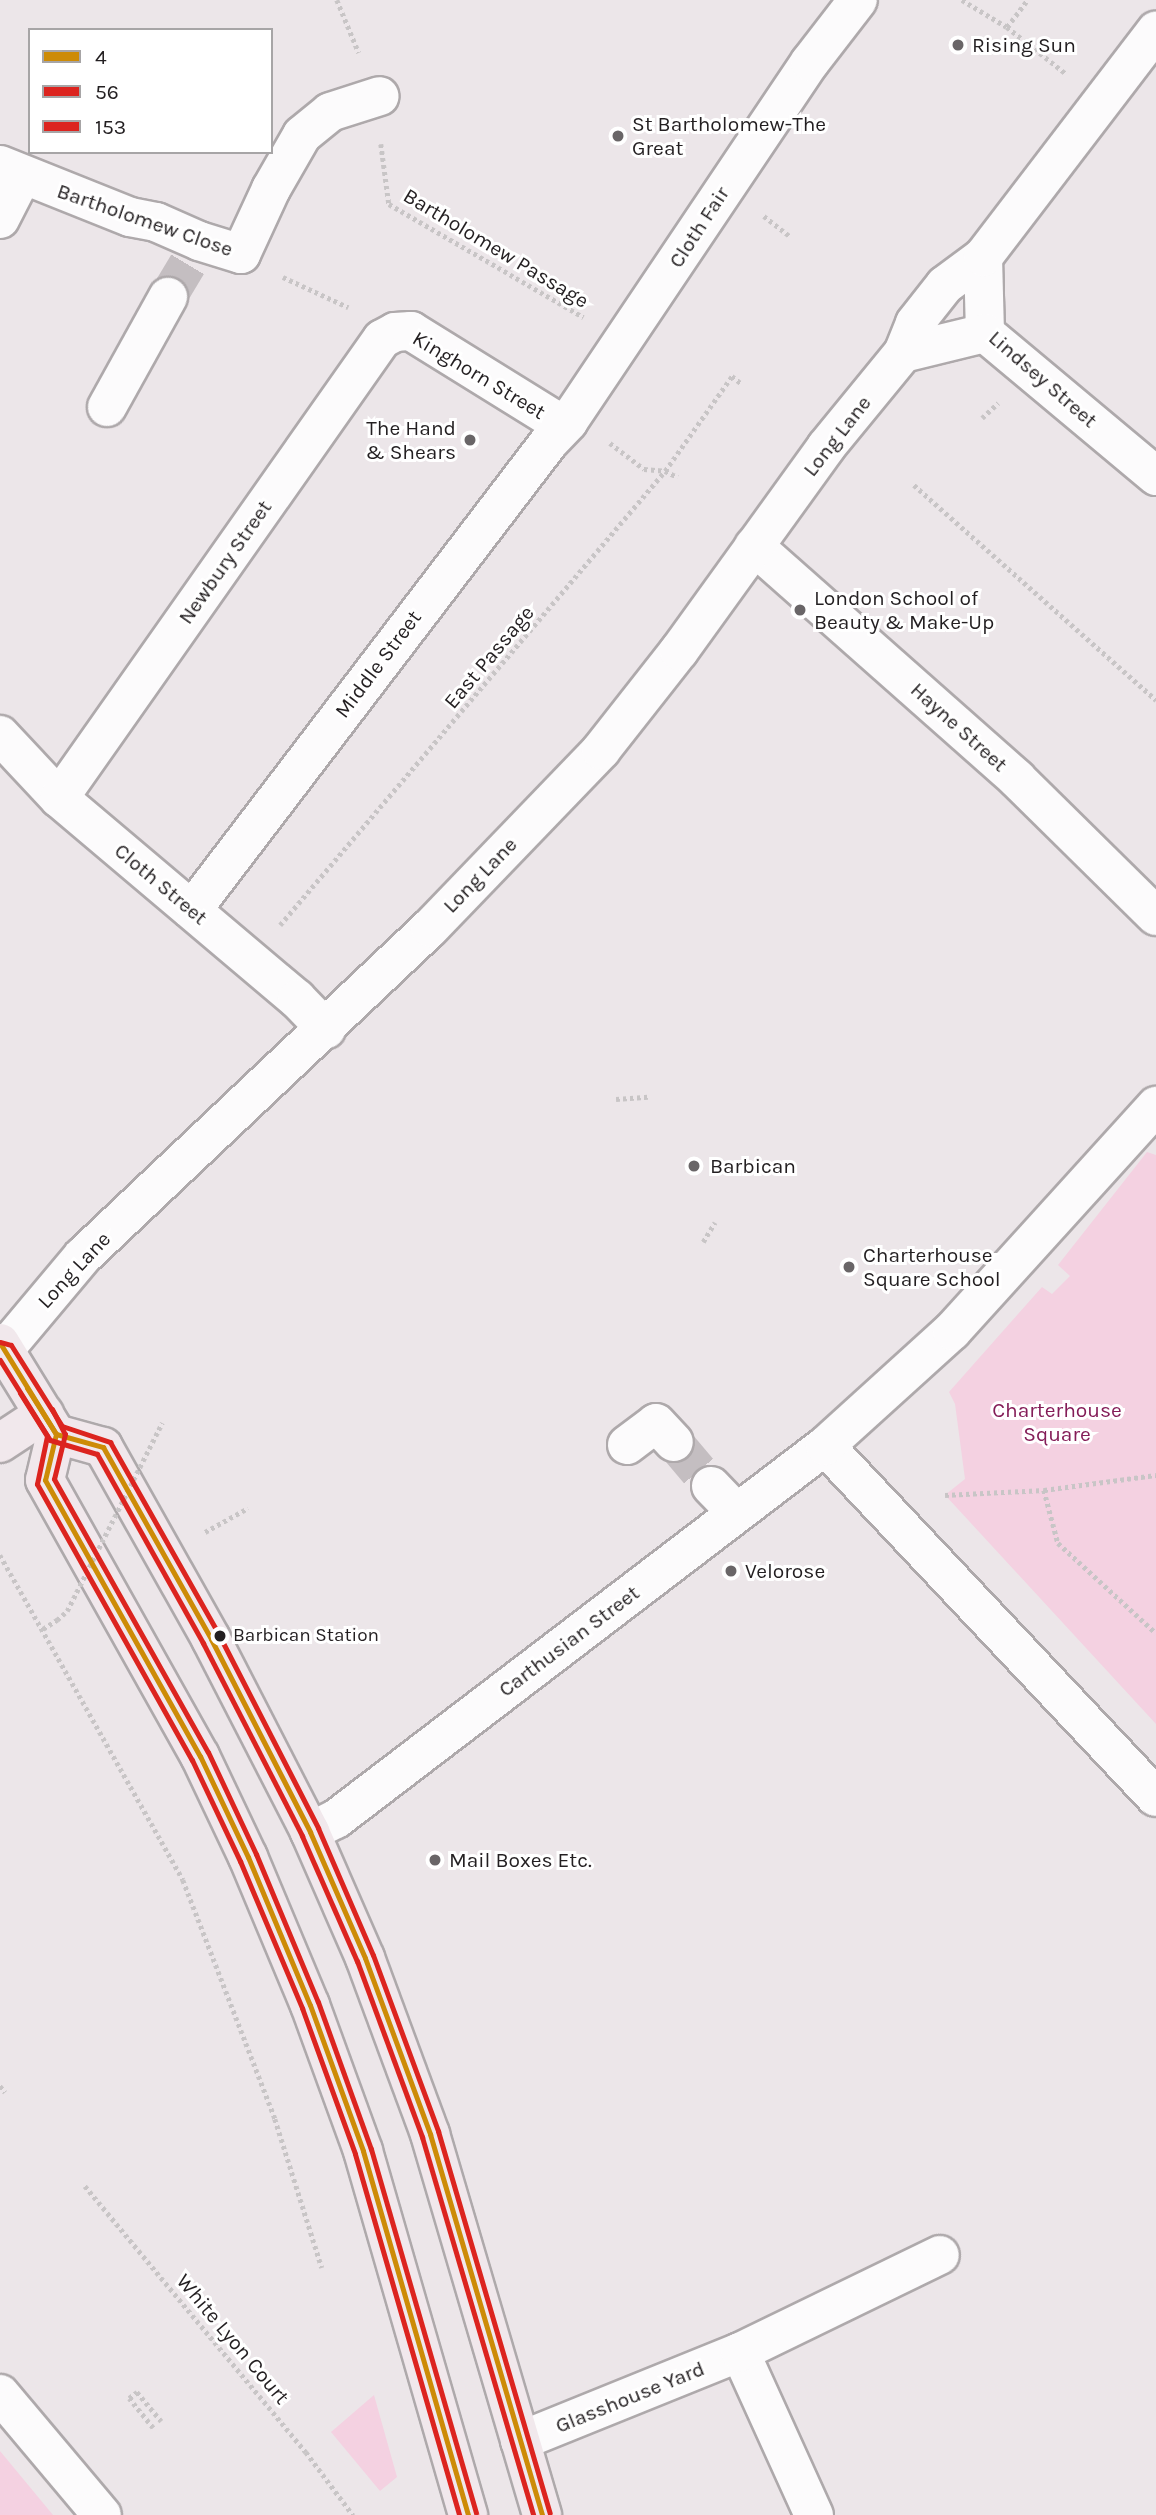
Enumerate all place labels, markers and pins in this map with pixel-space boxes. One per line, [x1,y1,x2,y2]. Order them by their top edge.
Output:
place label: Rising Sun [972,32,1076,58]
marker: Rising Sun [950,37,966,53]
place label: St Bartholomew-The Great [632,111,826,161]
marker: St Bartholomew-The Great [610,128,626,144]
place label: The Hand & Shears [365,415,456,465]
marker: The Hand & Shears [462,432,478,448]
place label: London School of Beauty & Make-Up [814,585,994,635]
marker: London School of Beauty & Make-Up [792,602,808,618]
place label: Barbican [710,1153,796,1179]
marker: Barbican [684,1156,704,1176]
place label: Charterhouse Square School [863,1242,1001,1292]
marker: Charterhouse Square School [841,1259,857,1275]
place label: Velorose [745,1558,825,1584]
marker: Velorose [723,1563,739,1579]
place label: Barbican Station [233,1625,379,1647]
marker: Barbican Station [213,1629,227,1643]
place label: Mail Boxes Etc. [449,1847,592,1873]
marker: Mail Boxes Etc. [427,1852,443,1868]

